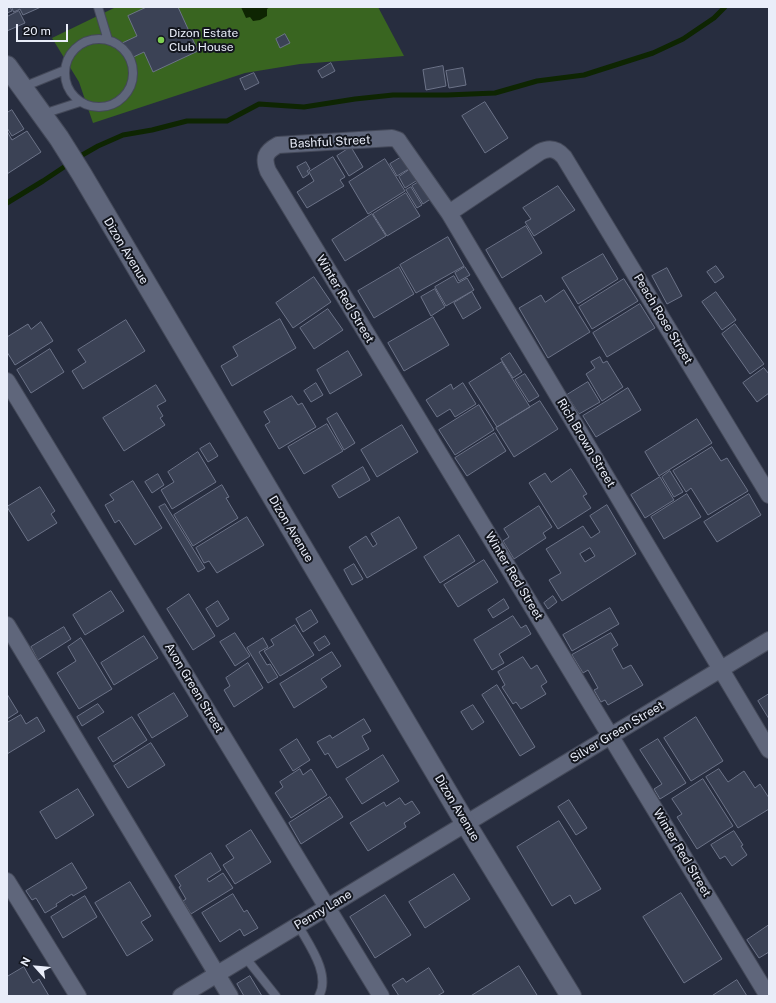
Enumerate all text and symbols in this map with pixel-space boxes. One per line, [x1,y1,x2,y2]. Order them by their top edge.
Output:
scale bar [18,16,70,42]
text: 20 m [23,24,51,38]
place label: Dizon Estate Club House [169,26,238,54]
marker: Dizon Estate Club House [156,35,166,45]
street label: Bashful Street [289,133,371,151]
street label: Dizon Avenue [101,215,151,287]
street label: Winter Red Street [313,252,377,346]
street label: Peach Rose Street [630,271,696,367]
street label: Rich Brown Street [554,396,618,490]
street label: Dizon Avenue [266,493,316,565]
street label: Winter Red Street [482,529,546,623]
street label: Avon Green Street [162,640,226,736]
street label: Silver Green Street [568,698,666,766]
street label: Dizon Avenue [432,772,482,844]
street label: Winter Red Street [650,806,714,900]
street label: Penny Lane [292,887,354,933]
north arrow [16,947,56,987]
text: N [18,955,33,968]

